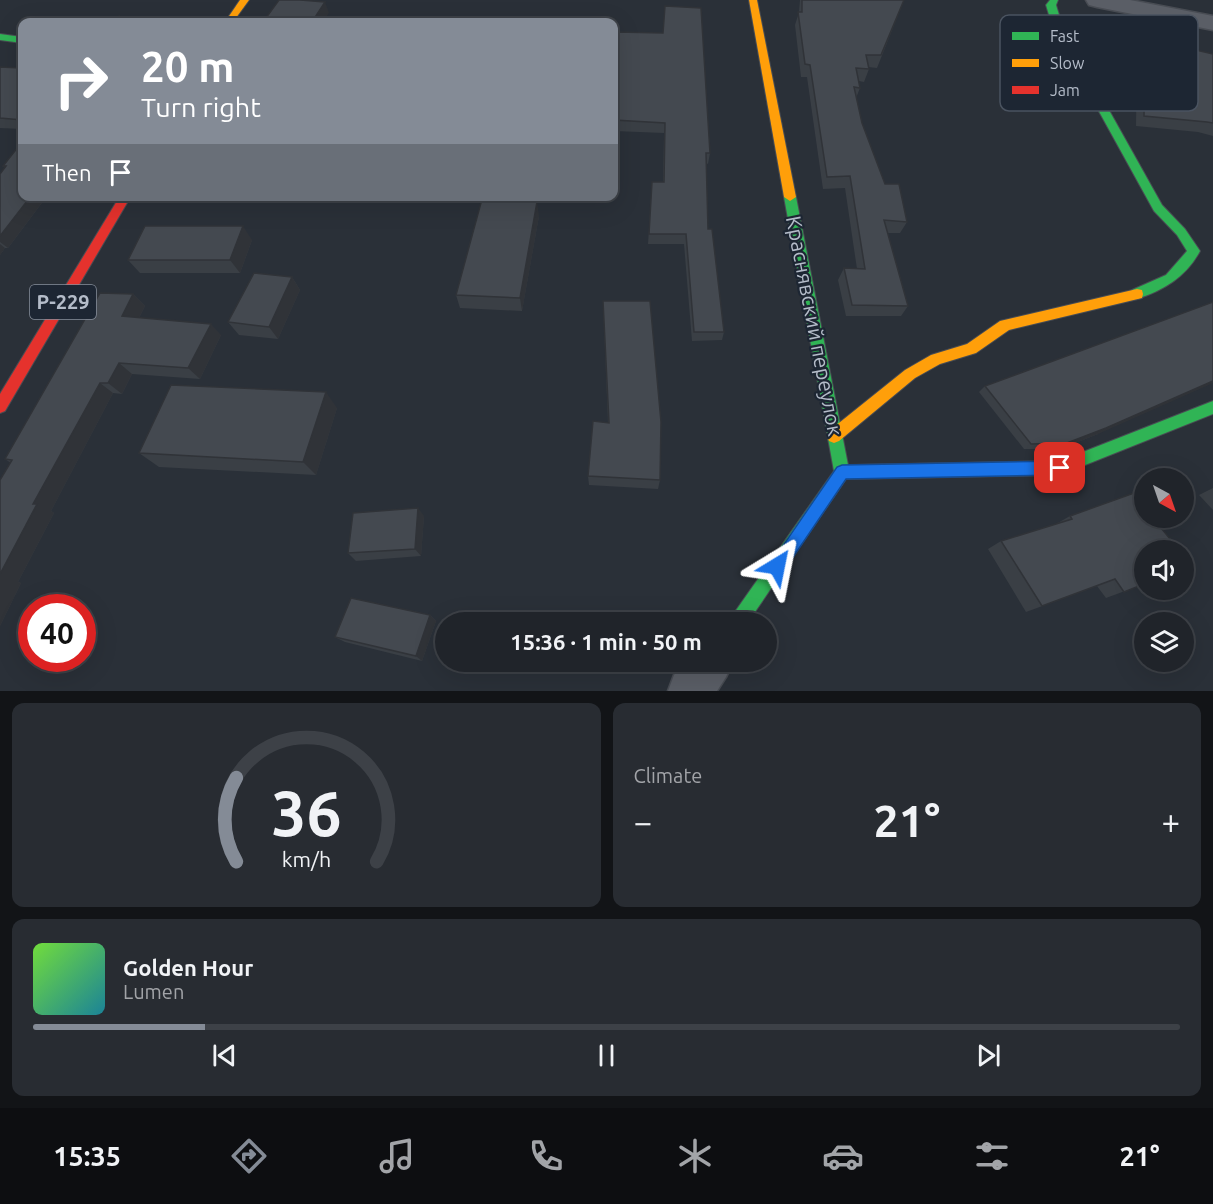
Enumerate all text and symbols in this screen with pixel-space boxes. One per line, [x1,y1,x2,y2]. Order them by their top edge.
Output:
legend [1000,15,1198,111]
text: Fast [1050,27,1080,45]
icon: right [42,42,120,120]
text: 20 m [141,43,235,90]
text: Slow [1050,54,1085,72]
text: Jam [1050,81,1080,99]
text: Turn right [141,92,261,122]
icon: arrive [104,156,137,189]
text: Then [42,160,92,185]
street label: Краснявский переулок [782,214,848,438]
road number: Р-229 [30,285,96,319]
pin [1034,442,1085,493]
icon: arrive [1043,451,1076,484]
north arrow [1134,468,1194,528]
map controls [1134,468,1194,672]
position arrow [745,534,809,598]
button: sound [1134,540,1194,600]
speed limit sign: 40 [18,594,96,672]
button: layers [1134,612,1194,672]
text: 15:36 · 1 min · 50 m [510,629,702,654]
text: Climate [634,764,702,787]
text: 36 [271,778,341,848]
text: 21° [873,795,940,846]
text: − [634,803,652,840]
text: + [1161,803,1180,840]
text: km/h [281,847,331,871]
text: Golden Hour [123,955,253,980]
text: Lumen [123,980,184,1003]
icon: previous [208,1039,241,1072]
icon: pause [590,1039,623,1072]
icon: next [972,1039,1005,1072]
icon: directions [228,1135,270,1177]
icon: music [376,1135,418,1177]
icon: phone [525,1135,567,1177]
icon: climate [674,1135,716,1177]
icon: car [822,1135,864,1177]
icon: filters [971,1135,1013,1177]
text: 15:35 [53,1141,121,1171]
text: 21° [1120,1141,1160,1171]

